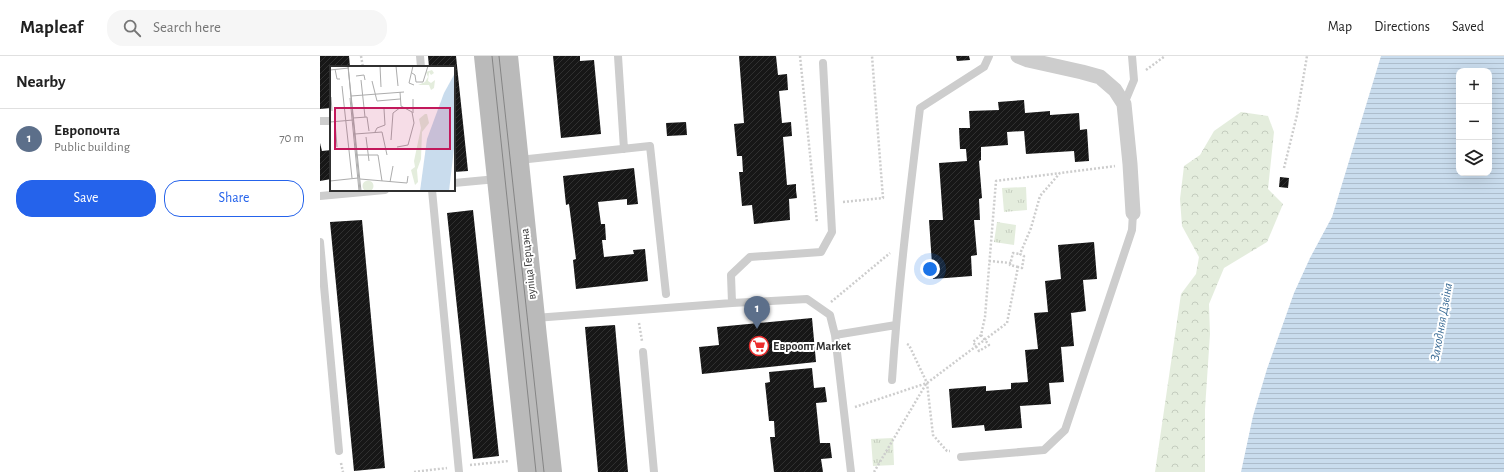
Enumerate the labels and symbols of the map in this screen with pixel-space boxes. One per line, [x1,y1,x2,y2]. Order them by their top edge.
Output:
inset map [330,66,455,191]
street label: вуліца Герцэна [518,227,539,300]
your location [920,259,940,279]
water label: Заходняя Дзвіна [1429,282,1455,362]
pin: 1 [744,296,770,329]
supermarket icon: Евроопт Market [748,335,770,357]
place label: Евроопт Market [773,340,851,352]

